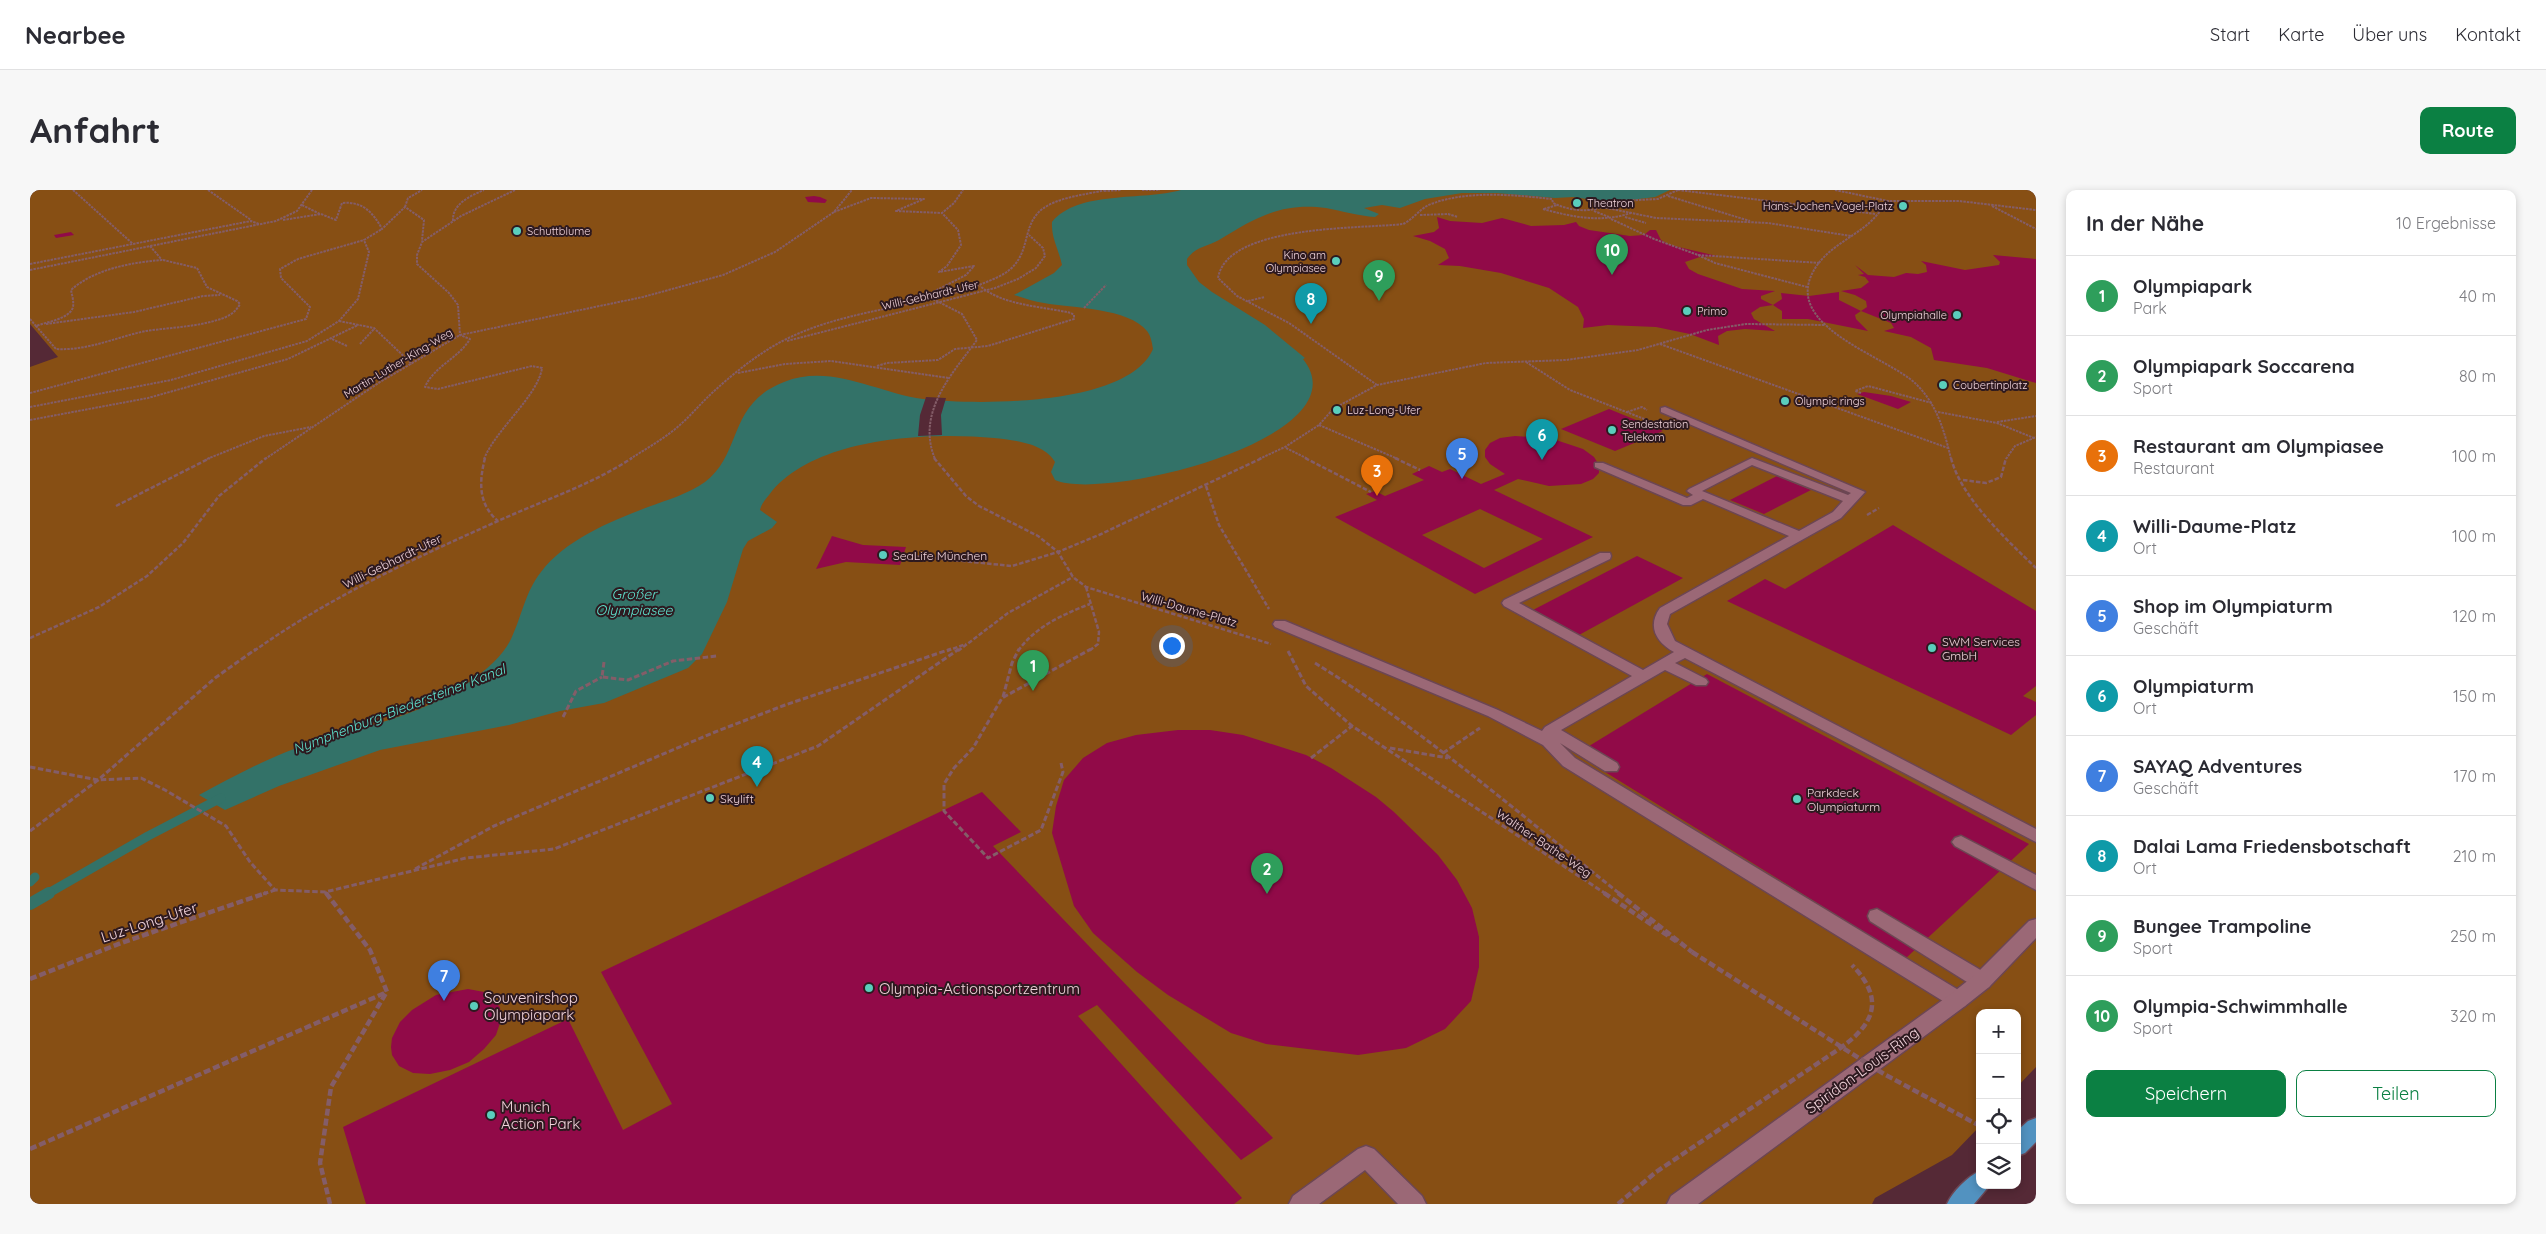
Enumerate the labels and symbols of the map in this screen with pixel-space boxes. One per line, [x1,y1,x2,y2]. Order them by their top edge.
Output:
place label: Theatron [1587,196,1634,210]
marker: Theatron [1571,197,1583,209]
place label: Hans-Jochen-Vogel-Platz [1763,199,1893,213]
marker: Hans-Jochen-Vogel-Platz [1897,200,1909,212]
place label: Schuttblume [527,224,591,238]
marker: Schuttblume [511,225,523,237]
pin: 10 [1596,234,1628,275]
place label: Kino am Olympiasee [1266,248,1326,275]
marker: Kino am Olympiasee [1330,255,1342,267]
pin: 9 [1363,260,1395,301]
street label: Willi-Gebhardt-Ufer [880,277,980,313]
pin: 8 [1295,283,1327,324]
place label: Primo [1697,304,1727,318]
marker: Primo [1681,305,1693,317]
place label: Olympiahalle [1880,308,1947,322]
marker: Olympiahalle [1951,309,1963,321]
street label: Martin-Luther-King-Weg [341,325,455,401]
place label: Coubertinplatz [1953,378,2028,392]
marker: Coubertinplatz [1937,379,1949,391]
place label: Olympic rings [1795,394,1865,408]
marker: Olympic rings [1779,395,1791,407]
place label: Luz-Long-Ufer [1347,403,1421,417]
marker: Luz-Long-Ufer [1331,404,1343,416]
place label: Sendestation Telekom [1622,417,1688,444]
pin: 6 [1526,419,1558,460]
marker: Sendestation Telekom [1606,424,1618,436]
pin: 5 [1446,438,1478,479]
pin: 3 [1361,455,1393,496]
street label: Willi-Gebhardt-Ufer [340,531,444,591]
place label: SeaLife München [893,548,987,563]
marker: SeaLife München [877,549,889,561]
water label: Großer Olympiasee [596,585,673,619]
street label: Willi-Daume-Platz [1139,588,1239,630]
your location [1159,633,1185,659]
place label: SWM Services GmbH [1942,634,2020,663]
marker: SWM Services GmbH [1926,642,1938,654]
pin: 1 [1017,650,1049,691]
water label: Nymphenburg-Biedersteiner Kanal [290,659,509,758]
pin: 4 [741,746,773,787]
place label: Parkdeck Olympiaturm [1807,785,1880,814]
place label: Skylift [720,791,754,806]
marker: Skylift [704,792,716,804]
marker: Parkdeck Olympiaturm [1791,793,1803,805]
street label: Walther-Bathe-Weg [1494,806,1594,880]
pin: 2 [1251,853,1283,894]
street label: Luz-Long-Ufer [98,897,200,947]
pin: 7 [428,960,460,1001]
place label: Olympia-Actionsportzentrum [879,979,1080,998]
marker: Olympia-Actionsportzentrum [863,982,875,994]
place label: Souvenirshop Olympiapark [484,988,578,1024]
marker: Souvenirshop Olympiapark [468,1000,480,1012]
street label: Spiridon-Louis-Ring [1802,1023,1922,1117]
place label: Munich Action Park [501,1097,580,1133]
marker: Munich Action Park [485,1109,497,1121]

